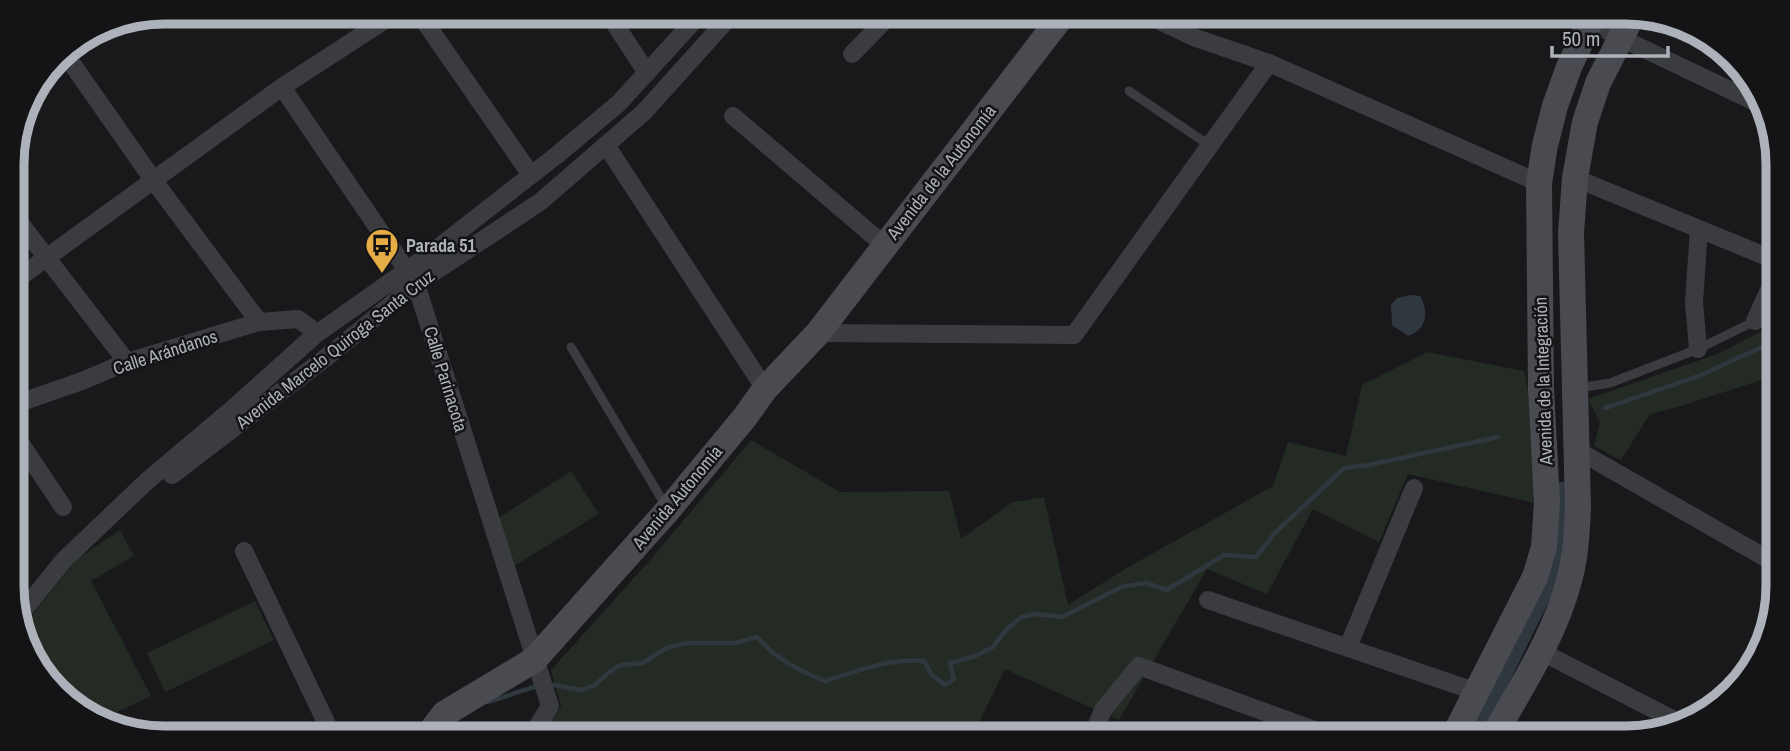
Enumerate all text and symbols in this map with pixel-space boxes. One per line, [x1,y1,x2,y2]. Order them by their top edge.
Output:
scale bar [1552,14,1668,58]
text: 50 m [1562,24,1600,53]
street label: Avenida de la Autonomía [880,99,1002,245]
bus stop icon: Parada 51 [363,226,401,275]
place label: Parada 51 [406,233,477,258]
street label: Avenida Marcelo Quiroga Santa Cruz [230,263,440,435]
street label: Avenida de la Integración [1528,297,1558,466]
street label: Calle Arándanos [110,323,220,381]
street label: Calle Parinacota [418,323,474,435]
street label: Avenida Autonomía [625,440,728,555]

